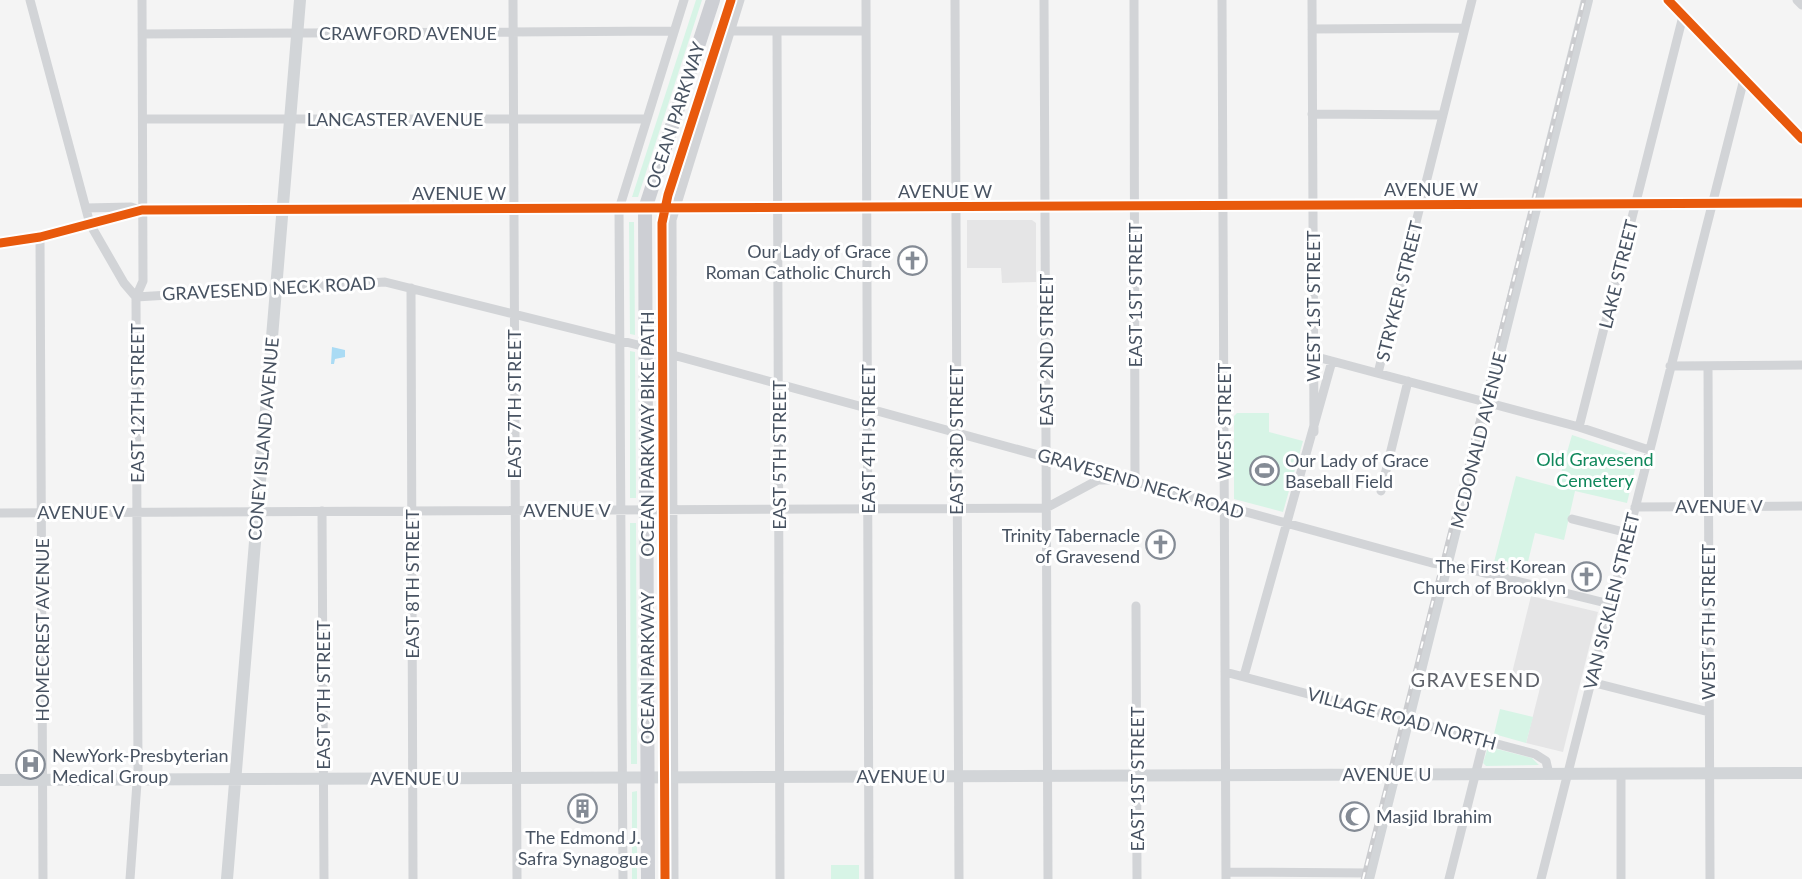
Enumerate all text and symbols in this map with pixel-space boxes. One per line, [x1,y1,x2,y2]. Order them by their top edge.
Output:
street label: CRAWFORD AVENUE [319,22,497,44]
street label: OCEAN PARKWAY [641,38,709,191]
street label: LANCASTER AVENUE [307,108,483,130]
street label: AVENUE W [1384,178,1478,200]
street label: AVENUE W [898,180,992,202]
street label: AVENUE W [412,182,506,204]
street label: LAKE STREET [1594,217,1642,331]
street label: STRYKER STREET [1371,218,1427,363]
street label: EAST 1ST STREET [1124,222,1146,368]
street label: WEST 1ST STREET [1302,230,1324,382]
place label: Our Lady of Grace Roman Catholic Church [705,240,891,283]
church icon: Our Lady of Grace Roman Catholic Church [896,245,928,277]
street label: GRAVESEND NECK ROAD [162,271,376,305]
street label: EAST 2ND STREET [1035,273,1057,426]
street label: OCEAN PARKWAY BIKE PATH [636,311,658,557]
street label: EAST 12TH STREET [126,323,148,483]
street label: EAST 7TH STREET [503,329,525,479]
street label: CONEY ISLAND AVENUE [243,336,283,542]
street label: MCDONALD AVENUE [1445,350,1511,530]
street label: WEST STREET [1213,362,1235,479]
street label: EAST 4TH STREET [857,364,879,514]
street label: EAST 3RD STREET [945,365,967,515]
street label: EAST 5TH STREET [768,380,790,530]
street label: GRAVESEND NECK ROAD [1035,443,1247,523]
park label: Old Gravesend Cemetery [1536,448,1654,491]
place label: Our Lady of Grace Baseball Field [1285,449,1429,492]
sports icon: Our Lady of Grace Baseball Field [1248,454,1280,486]
street label: AVENUE V [1675,495,1763,517]
street label: AVENUE V [523,499,611,521]
street label: AVENUE V [37,501,125,523]
street label: EAST 8TH STREET [401,509,423,659]
street label: VAN SICKLEN STREET [1578,510,1644,692]
place label: Trinity Tabernacle of Gravesend [1002,524,1140,567]
church icon: Trinity Tabernacle of Gravesend [1145,529,1177,561]
street label: HOMECREST AVENUE [31,538,53,722]
street label: WEST 5TH STREET [1697,544,1719,700]
place label: The First Korean Church of Brooklyn [1413,555,1566,598]
church icon: The First Korean Church of Brooklyn [1571,560,1603,592]
street label: OCEAN PARKWAY [636,591,658,744]
street label: EAST 9TH STREET [312,620,334,770]
district label: GRAVESEND [1410,667,1542,691]
street label: VILLAGE ROAD NORTH [1305,682,1499,754]
street label: EAST 1ST STREET [1126,706,1148,852]
place label: NewYork-Presbyterian Medical Group [52,744,229,787]
hospital icon: NewYork-Presbyterian Medical Group [15,749,47,781]
street label: AVENUE U [1342,763,1432,785]
street label: AVENUE U [856,765,946,787]
street label: AVENUE U [370,767,460,789]
building icon: The Edmond J. Safra Synagogue [567,792,599,824]
mosque icon: Masjid Ibrahim [1339,800,1371,832]
place label: Masjid Ibrahim [1376,805,1492,827]
place label: The Edmond J. Safra Synagogue [518,826,648,869]

